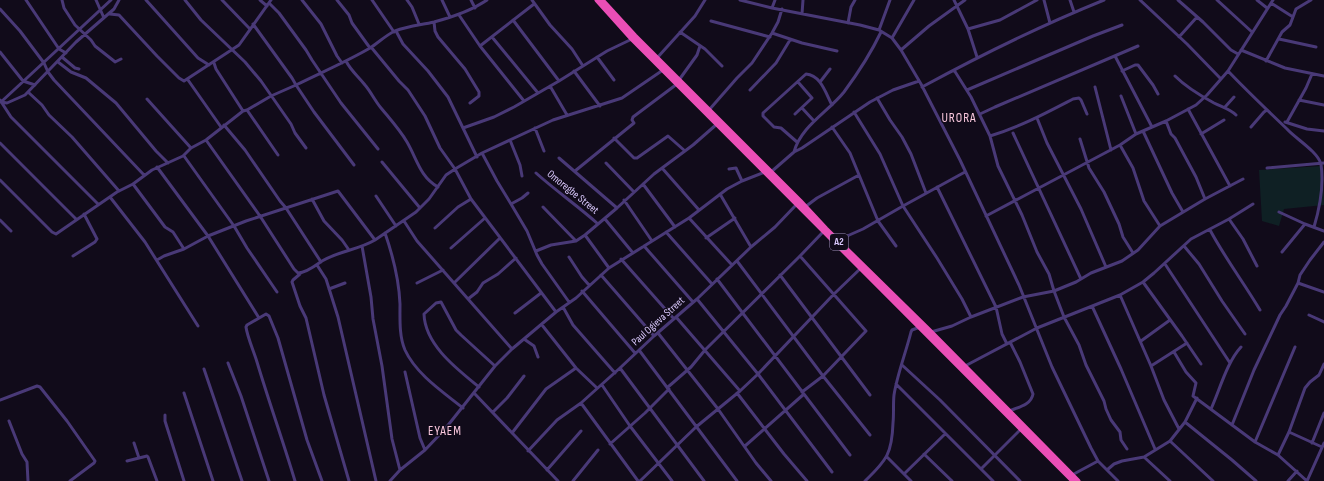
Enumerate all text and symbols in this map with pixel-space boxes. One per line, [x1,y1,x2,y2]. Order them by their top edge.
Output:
district label: URORA [941,110,977,126]
street label: Omoregbe Street [545,167,602,217]
road number: A2 [830,234,848,250]
street label: Paul Ogieva Street [629,293,688,348]
district label: EYAEM [428,423,462,439]

